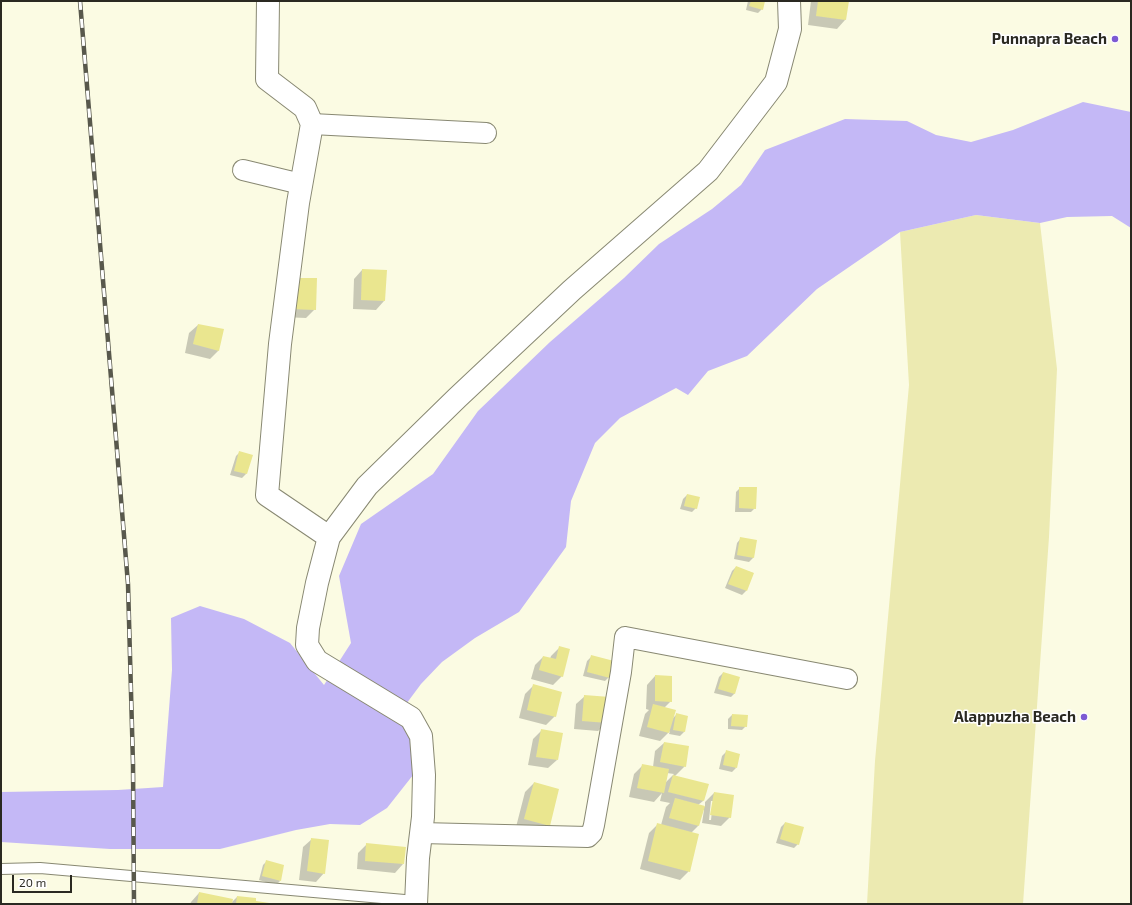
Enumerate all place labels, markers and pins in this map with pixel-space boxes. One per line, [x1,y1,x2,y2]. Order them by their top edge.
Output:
place label: Punnapra Beach [992,30,1107,48]
marker: Punnapra Beach [1110,34,1120,44]
place label: Alappuzha Beach [954,708,1076,726]
marker: Alappuzha Beach [1079,712,1089,722]

